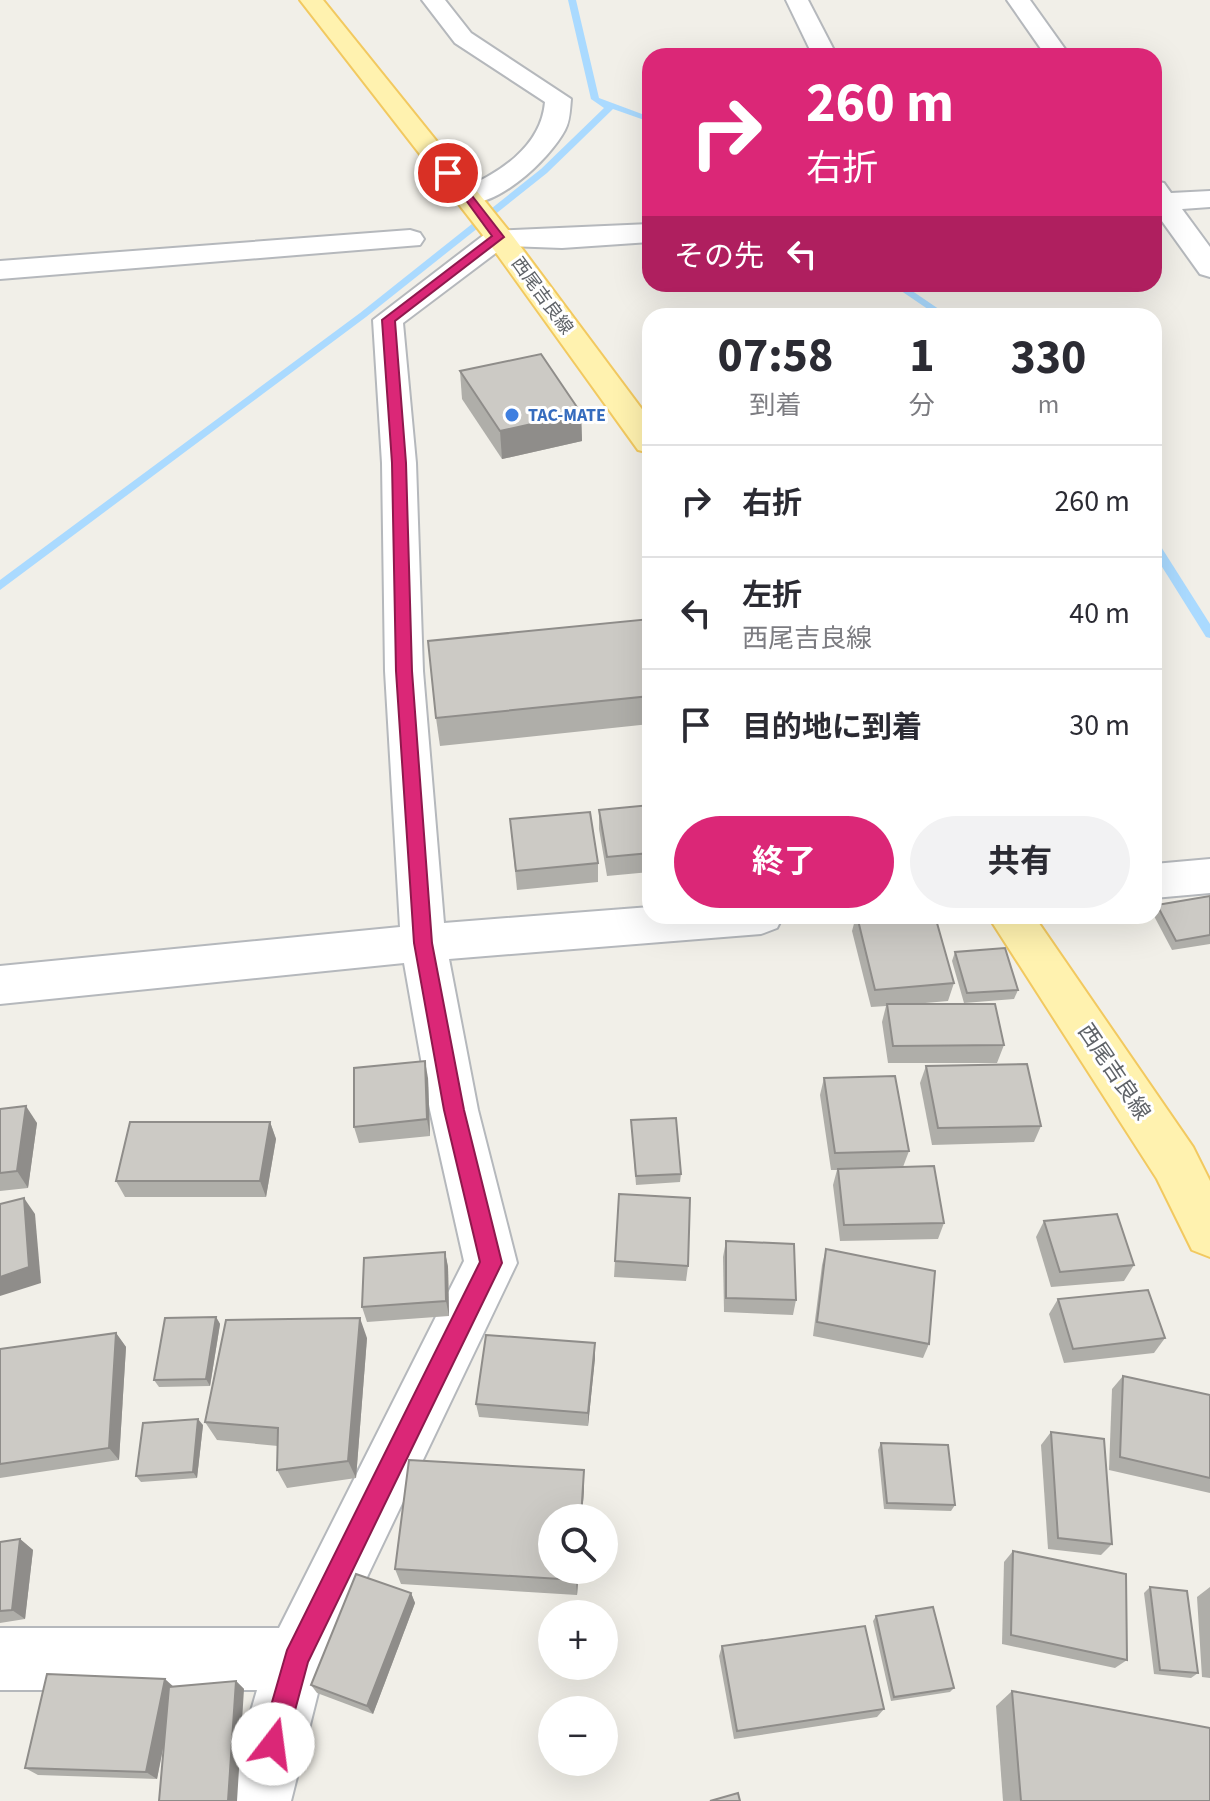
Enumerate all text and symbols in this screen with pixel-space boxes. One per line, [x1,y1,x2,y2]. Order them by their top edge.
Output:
text: 260 m [806,64,954,143]
icon: right [674,80,778,184]
pin [414,139,482,207]
text: 右折 [806,143,878,194]
icon: arrive [426,151,470,195]
icon: left [780,232,824,276]
text: その先 [674,235,764,278]
street label: 西尾吉良線 [505,252,579,340]
text: 07:58 [718,322,833,390]
text: 1 [909,322,935,390]
text: 330 [1010,324,1086,392]
text: m [1038,386,1059,423]
text: 到着 [749,387,801,424]
text: 分 [909,387,935,424]
place label: TAC-MATE [528,403,606,428]
marker: TAC-MATE [503,406,521,424]
icon: right [674,479,718,523]
text: 260 m [1054,480,1130,523]
text: 右折 [742,482,802,525]
text: 左折 [742,574,802,617]
icon: left [674,591,718,635]
text: 40 m [1069,592,1130,635]
text: 西尾吉良線 [742,620,872,657]
icon: arrive [674,703,718,747]
text: 30 m [1069,704,1130,747]
text: 目的地に到着 [742,706,922,749]
button: 終了 [674,816,894,908]
button: 共有 [910,816,1130,908]
street label: 西尾吉良線 [1070,1017,1158,1127]
map controls [538,1504,618,1776]
button: search [538,1504,618,1584]
button: + [538,1600,618,1680]
button: − [538,1696,618,1776]
position arrow [231,1702,315,1786]

